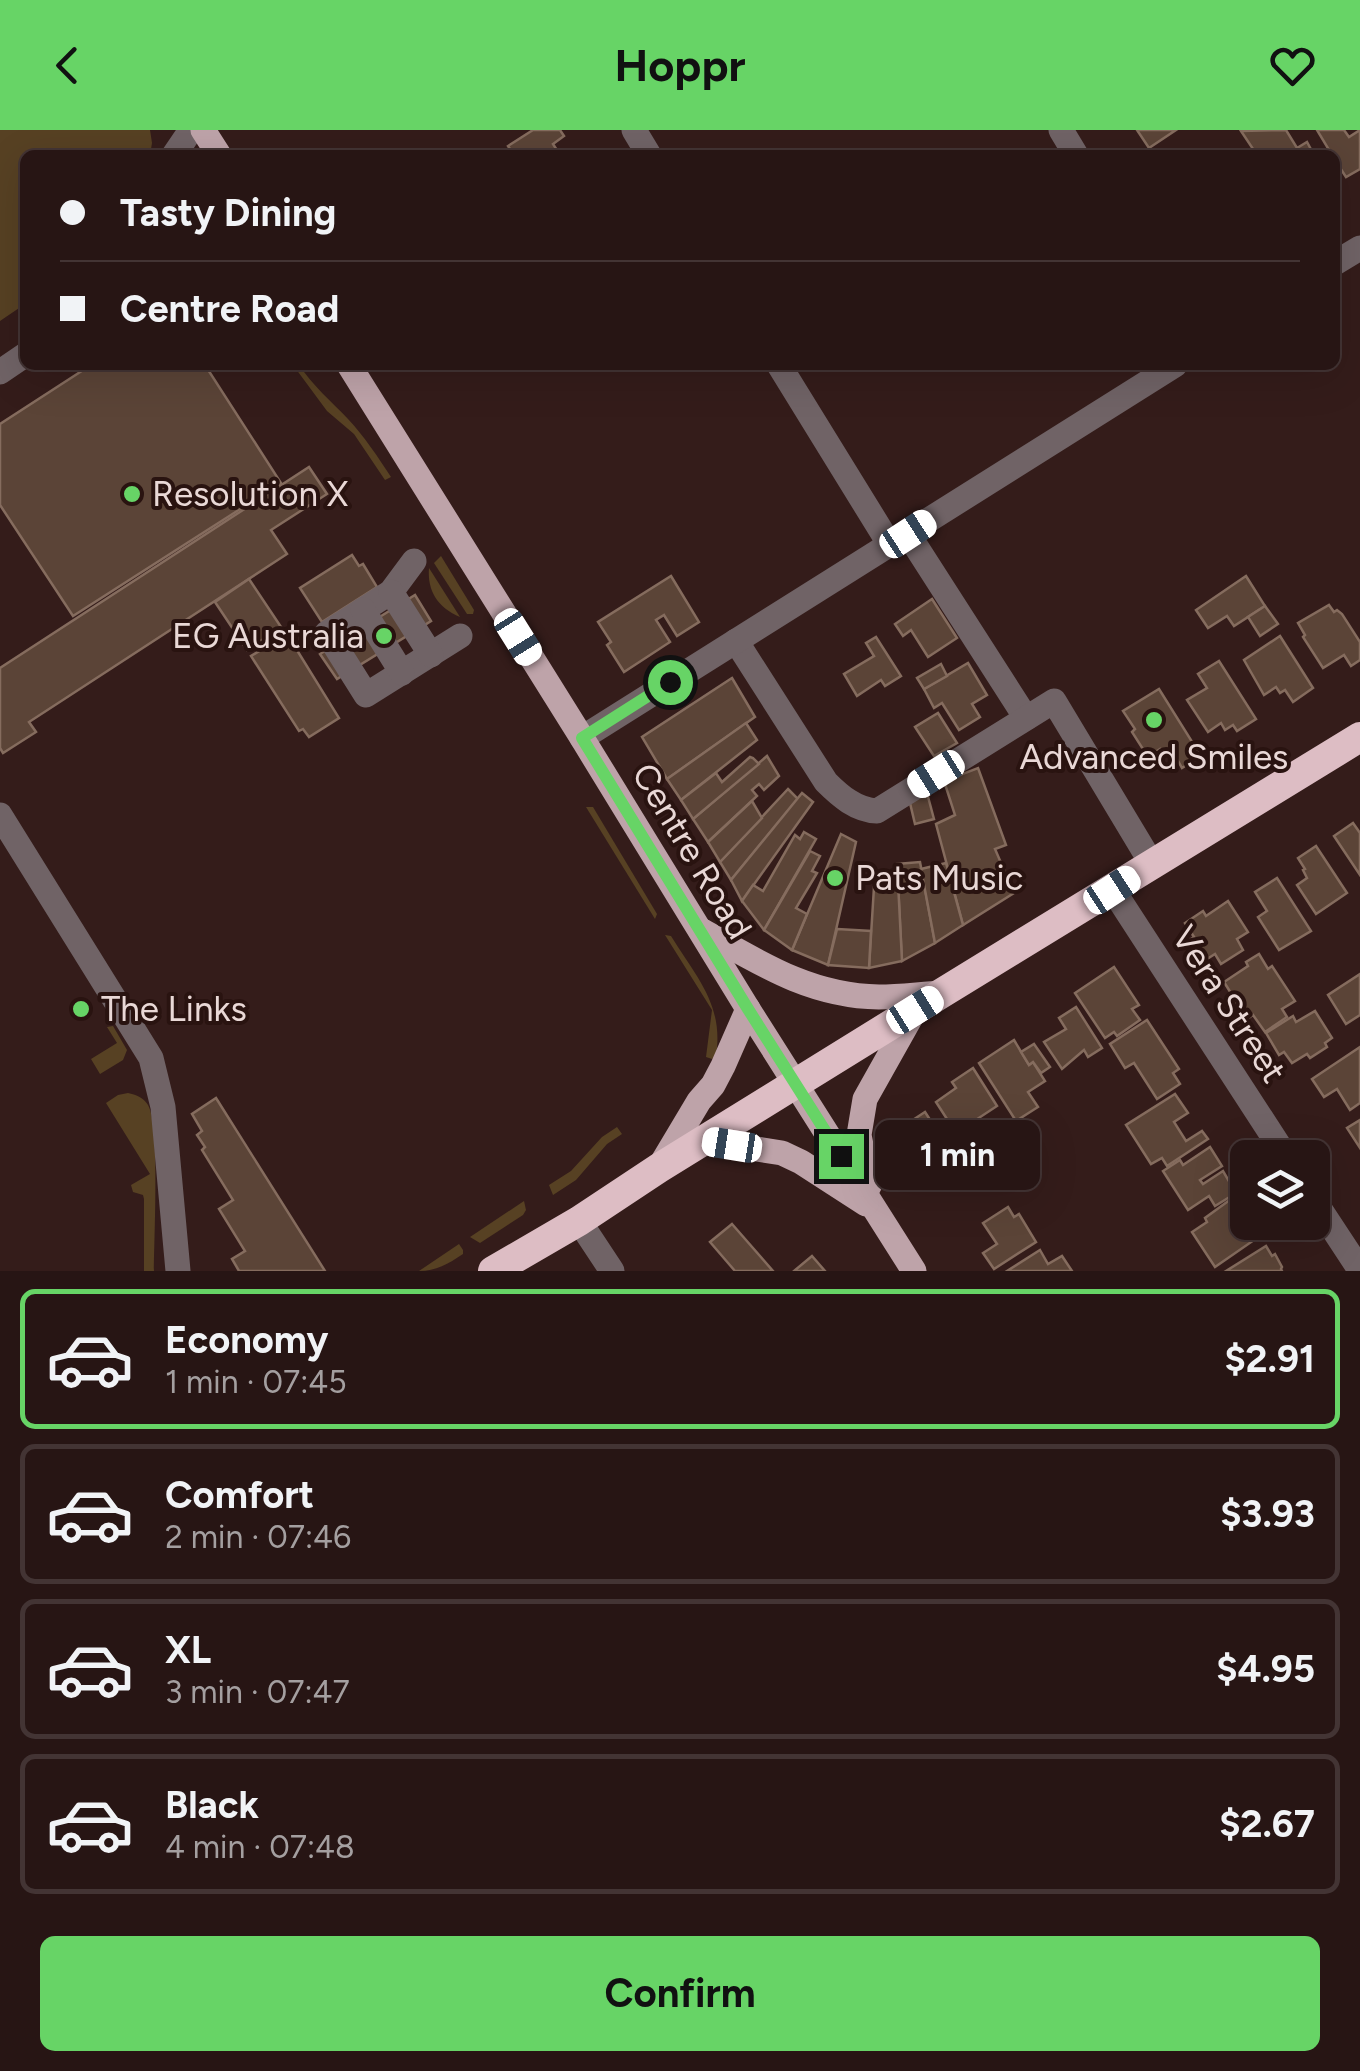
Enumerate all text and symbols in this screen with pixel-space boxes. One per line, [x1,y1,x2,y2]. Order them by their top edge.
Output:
icon: back [40,38,95,93]
text: Hoppr [614,38,746,92]
icon: heart [1265,38,1320,93]
text: Tasty Dining [120,190,336,236]
text: Centre Road [120,286,339,332]
place label: Resolution X [152,473,349,515]
marker: Resolution X [121,483,143,505]
car [875,505,941,563]
car [489,604,547,670]
place label: EG Australia [172,615,364,657]
marker: EG Australia [373,625,395,647]
route start [648,660,693,705]
marker: Advanced Smiles [1143,709,1165,731]
place label: Advanced Smiles [1020,736,1288,778]
car [903,745,969,803]
street label: Centre Road [623,756,761,946]
place label: Pats Music [855,857,1023,899]
car [1079,861,1145,919]
marker: Pats Music [824,867,846,889]
street label: Vera Street [1163,918,1295,1090]
car [882,981,948,1039]
place label: The Links [101,988,247,1030]
marker: The Links [70,998,92,1020]
callout: 1 min [876,1121,1041,1191]
car [700,1125,764,1165]
route end [819,1134,864,1179]
text: 1 min [920,1136,995,1174]
map controls [1230,1140,1330,1240]
button: layers [1230,1140,1330,1240]
icon: car [45,1314,135,1404]
text: Economy [165,1317,328,1363]
text: $2.91 [1224,1336,1315,1382]
text: 1 min · 07:45 [165,1363,347,1401]
icon: car [45,1469,135,1559]
text: Comfort [165,1472,314,1518]
text: $3.93 [1220,1491,1315,1537]
text: 2 min · 07:46 [165,1518,351,1556]
icon: car [45,1624,135,1714]
text: XL [165,1627,211,1673]
text: $4.95 [1216,1646,1315,1692]
text: 3 min · 07:47 [165,1673,350,1711]
icon: car [45,1779,135,1869]
text: Black [165,1782,259,1828]
text: $2.67 [1219,1801,1315,1847]
text: 4 min · 07:48 [165,1828,355,1866]
button: Confirm [40,1936,1320,2051]

